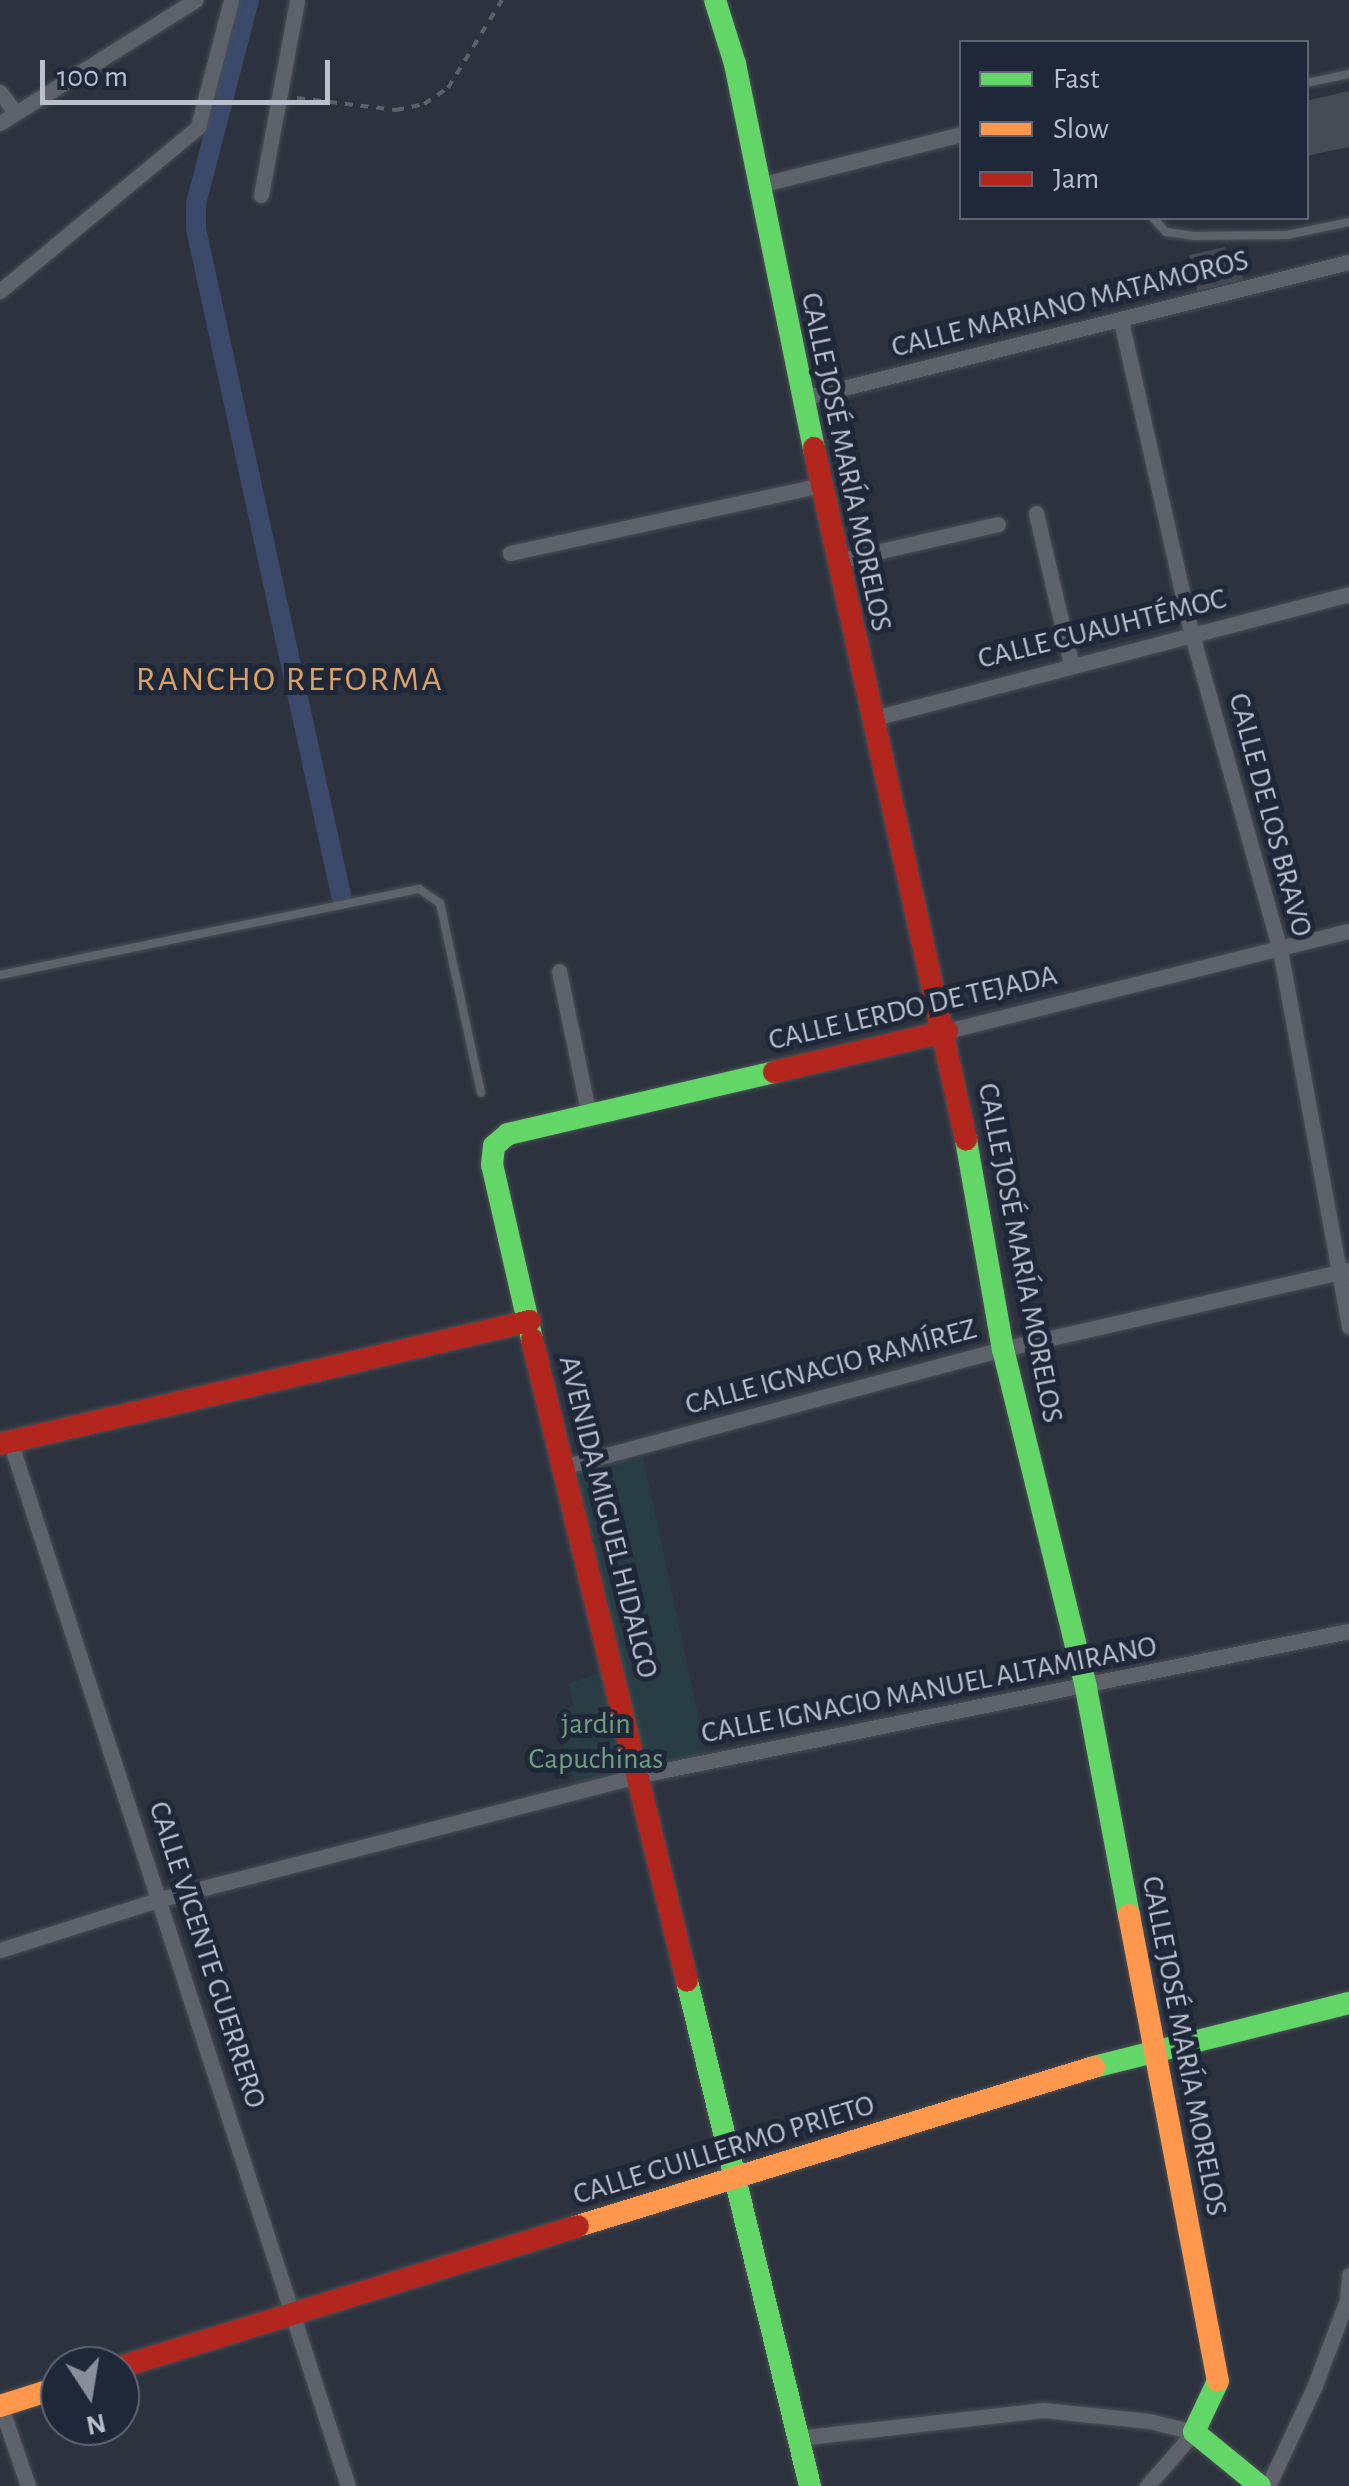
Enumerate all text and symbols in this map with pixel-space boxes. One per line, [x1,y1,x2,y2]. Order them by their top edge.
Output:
scale bar [45,40,335,102]
legend [959,40,1309,220]
text: 100 m [57,62,128,92]
text: Fast [1053,64,1100,94]
text: Slow [1053,114,1109,144]
text: Jam [1053,164,1099,194]
street label: CALLE MARIANO MATAMOROS [888,242,1252,366]
street label: CALLE JOSÉ MARÍA MORELOS [793,289,899,635]
street label: CALLE CUAUHTÉMOC [974,581,1230,677]
district label: RANCHO REFORMA [136,659,444,701]
street label: CALLE DE LOS BRAVO [1220,689,1320,941]
street label: CALLE LERDO DE TEJADA [765,957,1061,1059]
street label: CALLE JOSÉ MARÍA MORELOS [969,1080,1071,1426]
street label: CALLE IGNACIO RAMÍREZ [681,1311,981,1423]
street label: AVENIDA MIGUEL HIDALGO [550,1352,666,1682]
street label: CALLE IGNACIO MANUEL ALTAMIRANO [698,1628,1160,1752]
park label: jardin Capuchinas [529,1706,663,1776]
street label: CALLE VICENTE GUERRERO [140,1797,274,2113]
street label: CALLE JOSÉ MARÍA MORELOS [1133,1873,1235,2219]
street label: CALLE GUILLERMO PRIETO [569,2087,879,2213]
north arrow [40,2346,140,2446]
text: N [83,2408,108,2439]

